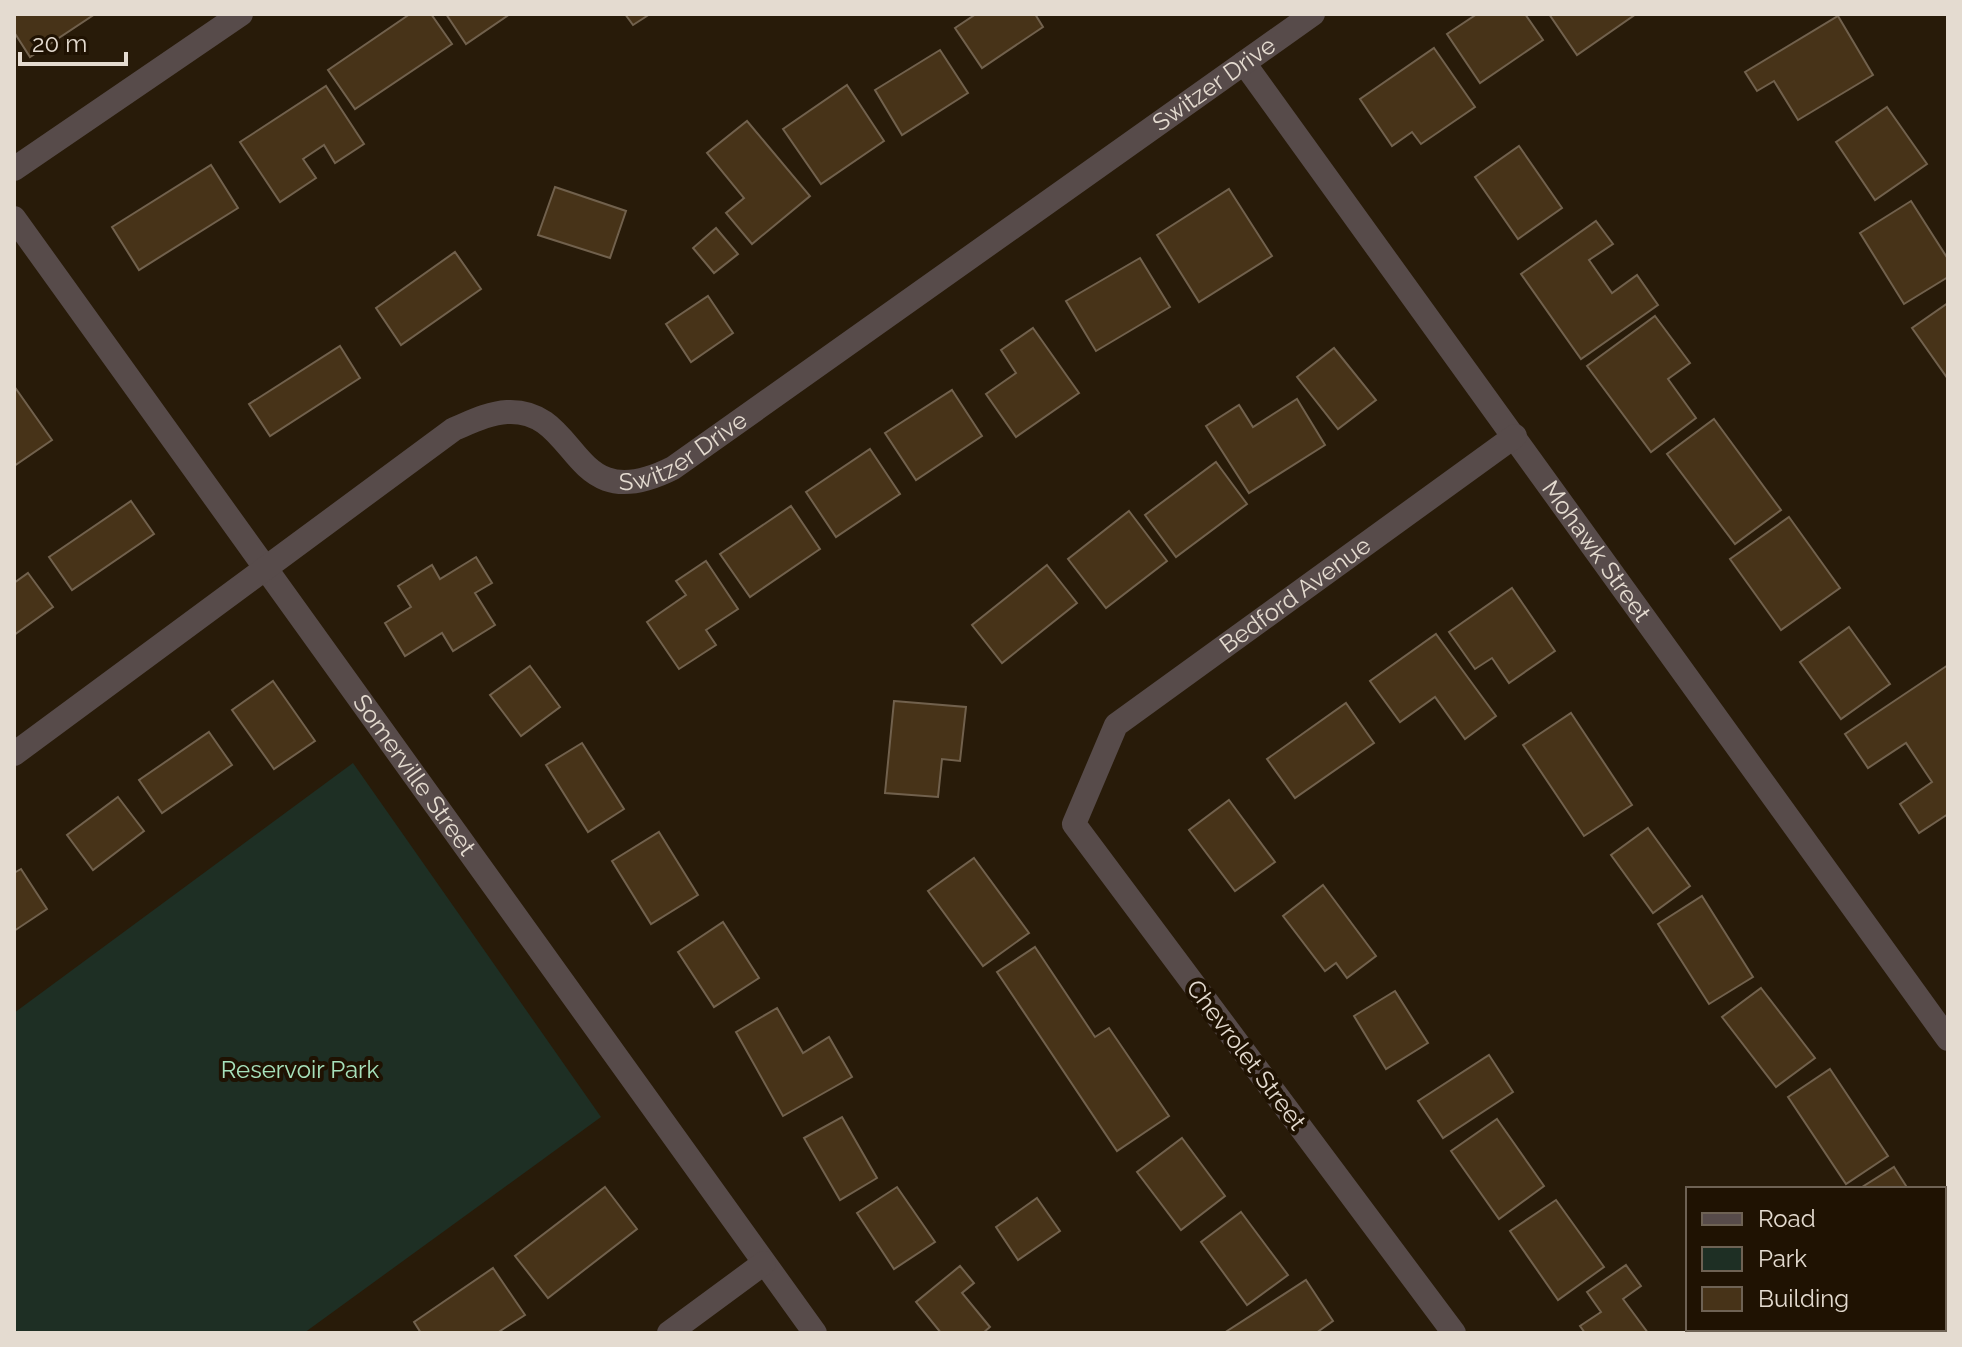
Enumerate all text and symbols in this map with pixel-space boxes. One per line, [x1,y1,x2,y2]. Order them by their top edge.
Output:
scale bar [20,16,126,66]
text: 20 m [32,29,87,58]
street label: Switzer Drive [1147,30,1281,137]
street label: Switzer Drive [618,405,752,496]
street label: Mohawk Street [1536,475,1657,627]
street label: Bedford Avenue [1214,530,1376,659]
street label: Somerville Street [347,689,482,861]
street label: Chevrolet Street [1180,974,1312,1136]
park label: Reservoir Park [221,1055,379,1084]
legend [1686,1187,1946,1331]
text: Road [1758,1204,1816,1233]
text: Park [1758,1244,1807,1273]
text: Building [1758,1284,1849,1313]

